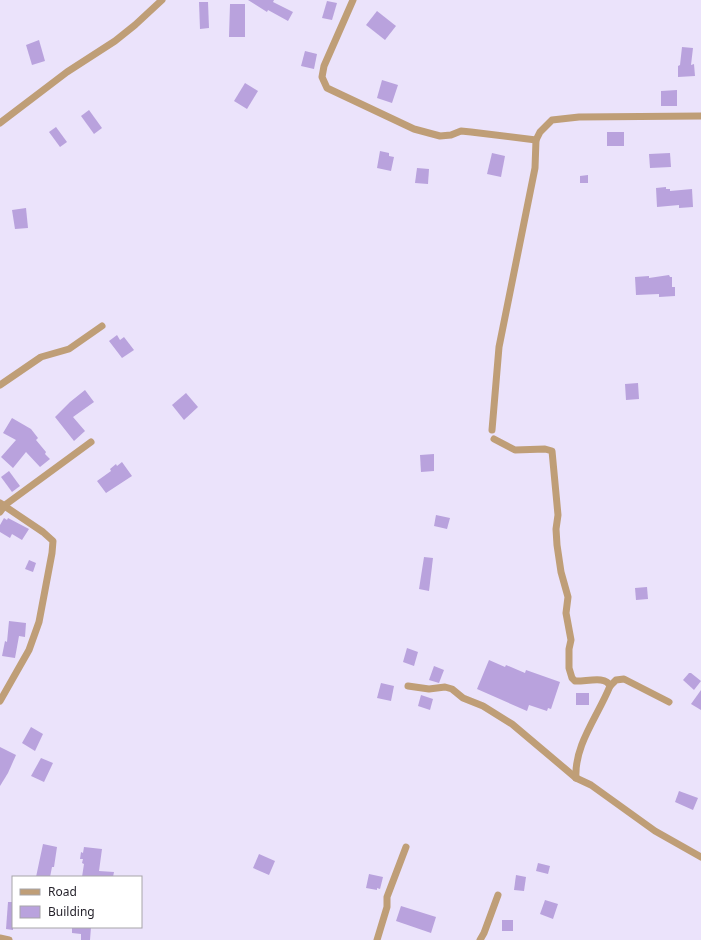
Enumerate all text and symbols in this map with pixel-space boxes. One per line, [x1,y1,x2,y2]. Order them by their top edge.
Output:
legend [12,876,142,928]
text: Road [48,883,77,900]
text: Building [48,903,95,920]

